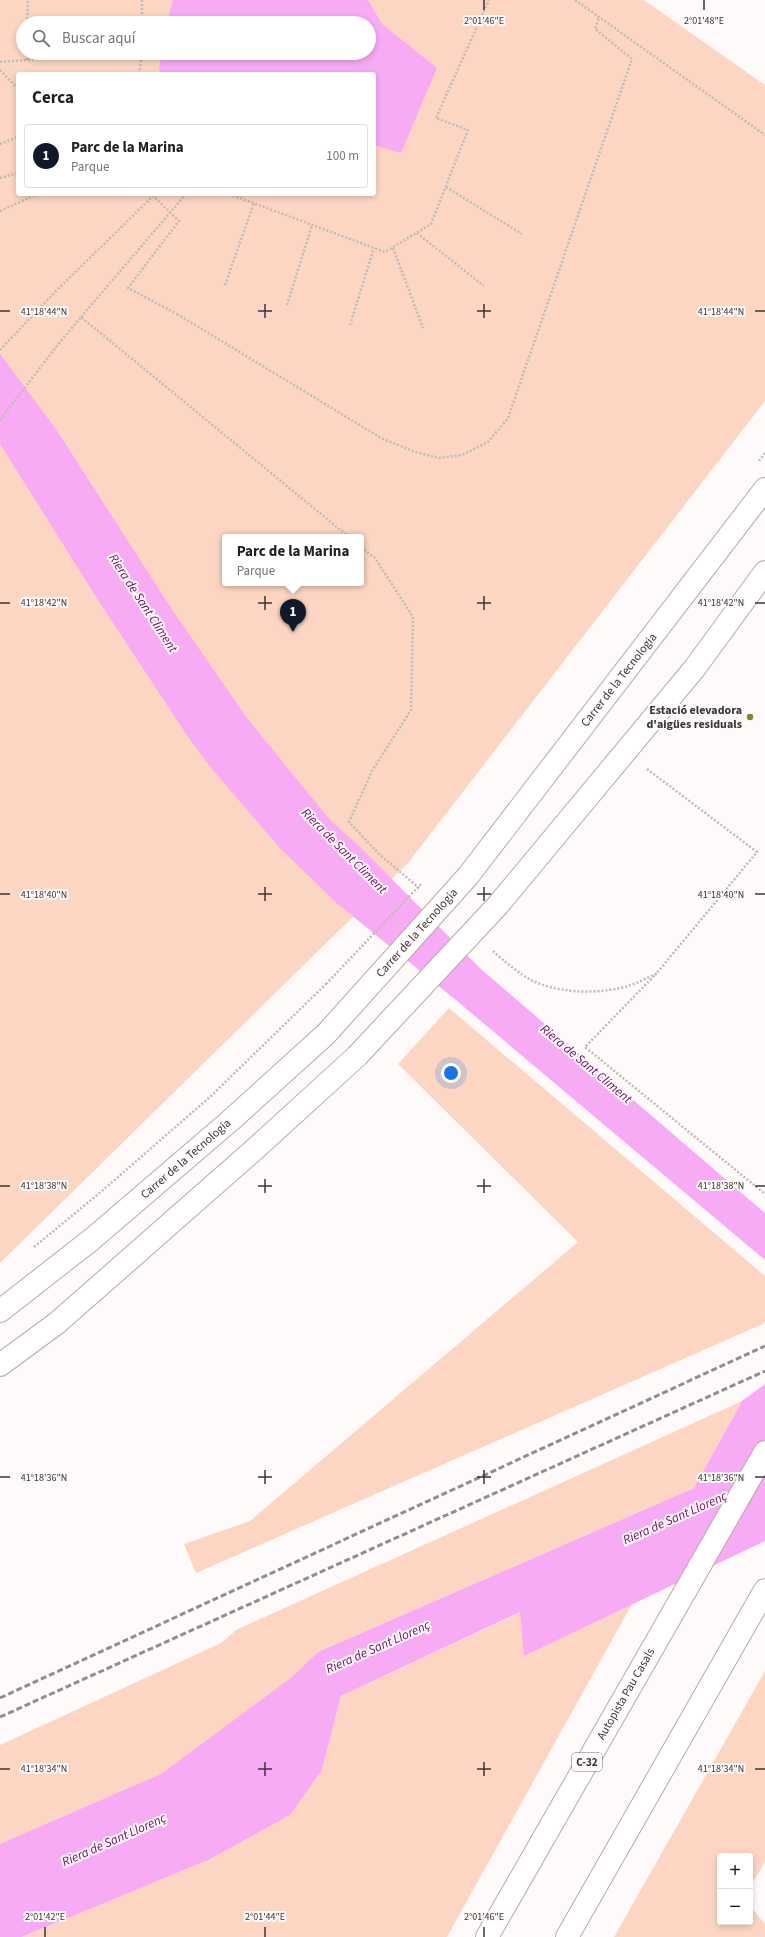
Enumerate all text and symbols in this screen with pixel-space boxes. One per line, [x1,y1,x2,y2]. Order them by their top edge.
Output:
text: 2°01'46"E [464,14,504,28]
text: 2°01'48"E [684,14,724,28]
search box [16,16,376,60]
icon: search [30,27,52,49]
text: Buscar aquí [62,28,135,49]
text: Cerca [32,86,74,110]
text: Parc de la Marina [71,137,184,158]
text: 1 [43,147,49,165]
text: 100 m [326,147,359,165]
text: Parque [71,158,109,176]
text: 41°18'44"N [21,305,67,319]
text: 41°18'44"N [698,305,744,319]
popup [222,534,364,586]
text: Parc de la Marina [237,541,349,562]
water label: Riera de Sant Climent [104,550,182,657]
text: Parque [237,562,275,580]
text: 41°18'42"N [21,596,67,610]
text: 41°18'42"N [698,596,744,610]
pin: 1 [280,599,306,632]
street label: Carrer de la Tecnologia [577,629,661,731]
place label: Estació elevadora d'aigües residuals [646,702,742,733]
marker: Estació elevadora d'aigües residuals [745,712,755,722]
water label: Riera de Sant Climent [297,804,391,898]
street label: Carrer de la Tecnologia [372,885,462,981]
text: 41°18'40"N [21,888,67,902]
text: 41°18'40"N [698,888,744,902]
water label: Riera de Sant Climent [536,1020,636,1108]
your location [441,1063,461,1083]
street label: Carrer de la Tecnologia [137,1115,235,1203]
text: 41°18'38"N [21,1179,67,1193]
text: 41°18'38"N [698,1179,744,1193]
text: 41°18'36"N [21,1471,67,1485]
text: 41°18'36"N [698,1471,744,1485]
water label: Riera de Sant Llorenç [620,1487,730,1549]
water label: Riera de Sant Llorenç [323,1616,433,1678]
street label: Autopista Pau Casals [593,1645,659,1743]
road number: C-32 [572,1753,602,1771]
text: 41°18'34"N [21,1762,67,1776]
text: 41°18'34"N [698,1762,744,1776]
water label: Riera de Sant Llorenç [59,1809,169,1871]
map controls [717,1853,753,1925]
button: + [717,1853,753,1889]
button: − [717,1889,753,1925]
text: 2°01'42"E [25,1910,65,1924]
text: 2°01'44"E [245,1910,285,1924]
text: 2°01'46"E [464,1910,504,1924]

